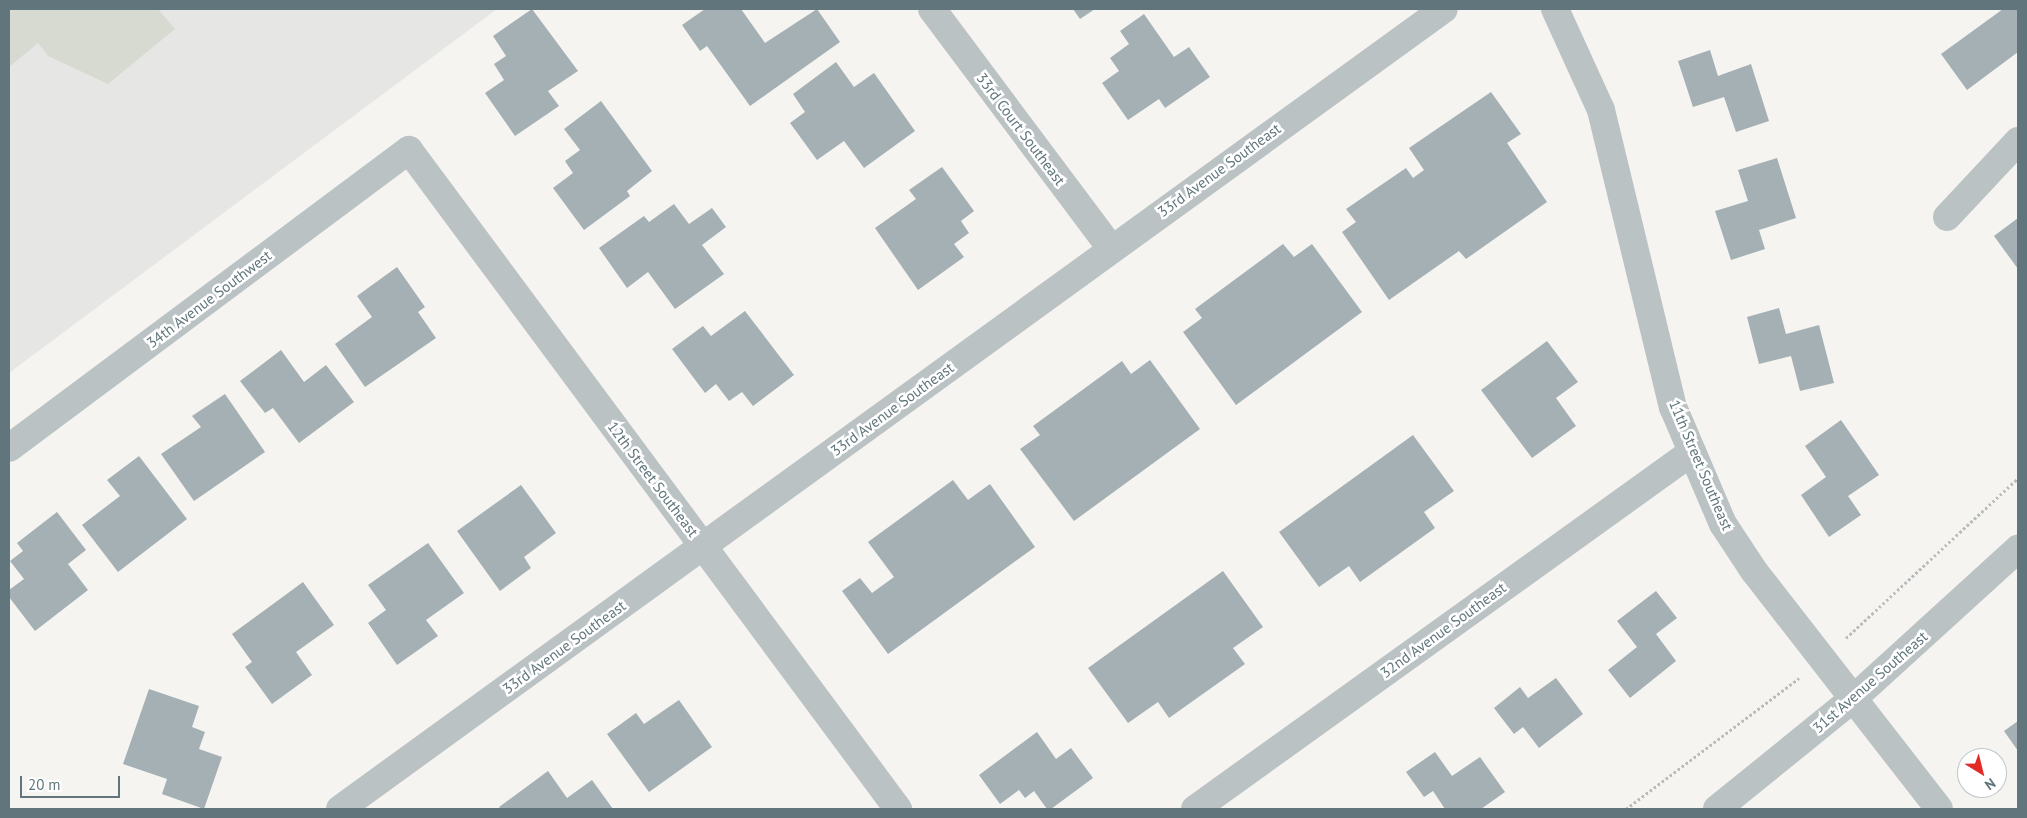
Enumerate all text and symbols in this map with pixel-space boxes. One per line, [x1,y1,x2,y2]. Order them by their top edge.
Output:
street label: 33rd Court Southeast [973,69,1069,189]
street label: 33rd Avenue Southeast [1154,119,1284,221]
street label: 34th Avenue Southwest [143,246,275,352]
street label: 33rd Avenue Southeast [827,358,957,460]
street label: 11th Street Southeast [1665,397,1737,533]
street label: 12th Street Southeast [604,418,702,540]
street label: 32nd Avenue Southeast [1376,578,1510,682]
street label: 33rd Avenue Southeast [499,596,629,698]
street label: 31st Avenue Southeast [1809,627,1931,737]
north arrow [1957,748,2007,798]
scale bar [22,766,122,798]
text: N [1981,774,1999,794]
text: 20 m [28,775,61,794]

